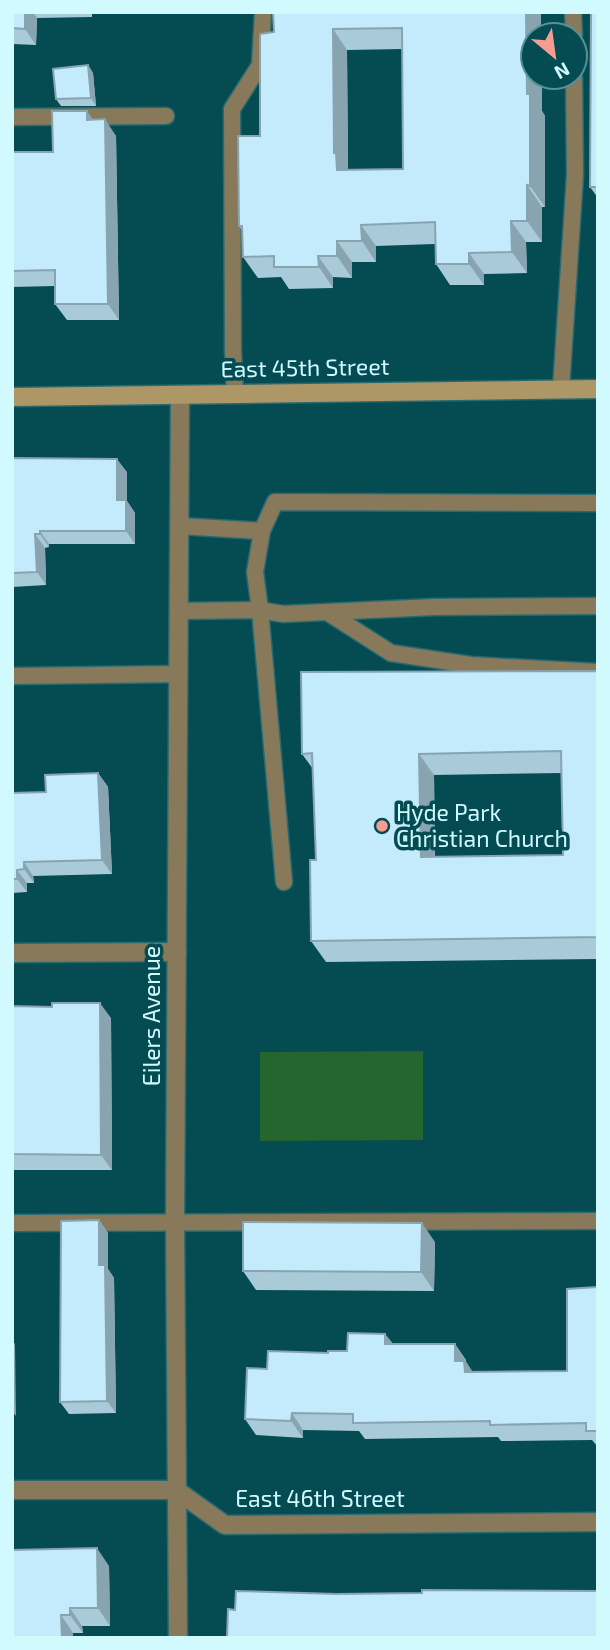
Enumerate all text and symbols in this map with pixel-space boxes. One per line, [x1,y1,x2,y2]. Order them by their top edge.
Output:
north arrow [519,21,589,91]
text: N [551,58,574,85]
street label: East 45th Street [220,352,390,382]
place label: Hyde Park Christian Church [396,798,568,852]
marker: Hyde Park Christian Church [374,818,390,834]
street label: Eilers Avenue [137,946,165,1086]
street label: East 46th Street [235,1484,405,1512]

